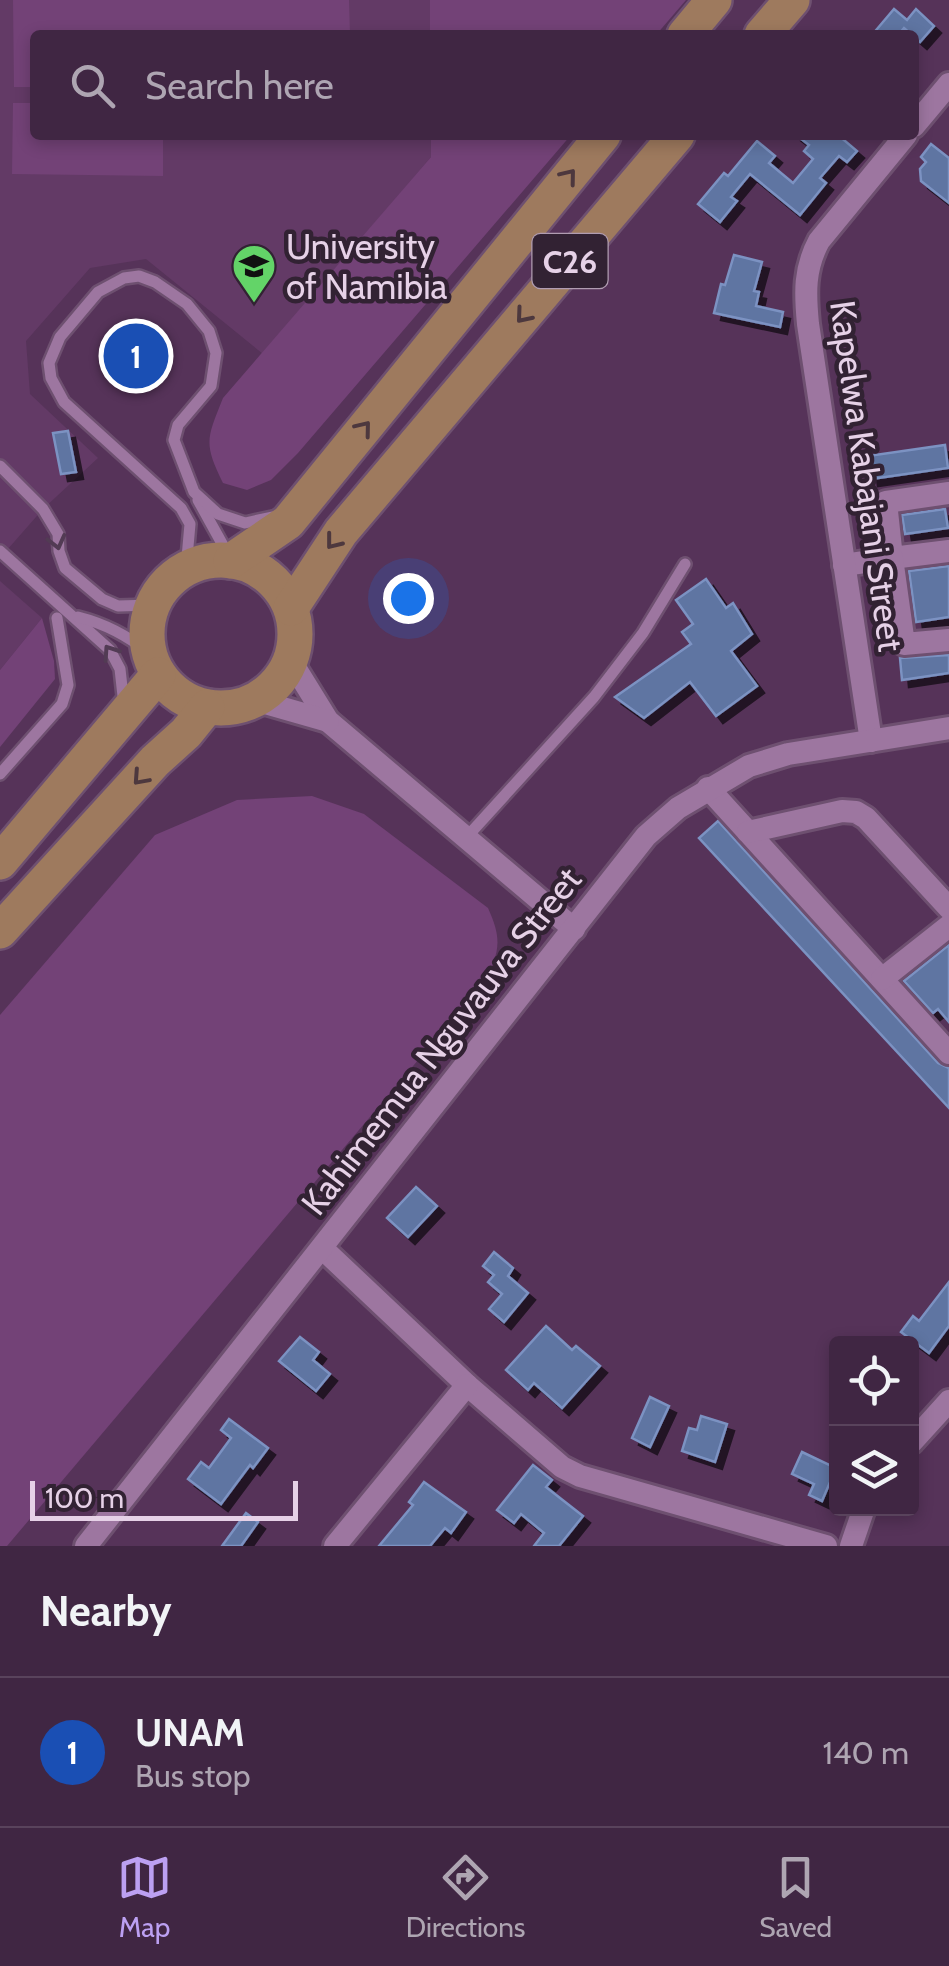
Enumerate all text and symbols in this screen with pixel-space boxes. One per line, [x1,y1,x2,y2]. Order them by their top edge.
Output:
search box [30,30,919,140]
icon: search [65,58,120,113]
text: Search here [145,62,334,109]
one-way arrow [557,170,575,188]
place label: University of Namibia [286,225,448,308]
road number: C26 [532,234,608,288]
school or university icon: University of Namibia [231,243,277,304]
street label: Kapelwa Kabajani Street [821,298,913,654]
one-way arrow [517,305,535,323]
pin: 1 [104,318,168,394]
one-way arrow [352,421,370,439]
one-way arrow [327,531,345,549]
one-way arrow [45,533,66,550]
your location [383,573,434,624]
one-way arrow [103,645,122,663]
one-way arrow [134,766,152,785]
street label: Kahimemua Nguvauva Street [292,859,590,1223]
map controls [829,1336,919,1516]
button: locate [829,1336,919,1426]
button: layers [829,1426,919,1516]
scale bar [30,1476,298,1520]
text: 100 m [45,1481,124,1515]
text: Nearby [40,1585,172,1637]
text: UNAM [135,1709,245,1756]
text: 1 [67,1733,78,1772]
text: 140 m [822,1733,909,1772]
text: Bus stop [135,1756,251,1795]
tab: Map [117,1850,172,1944]
tab: Directions [406,1850,525,1944]
tab: Saved [759,1850,832,1944]

